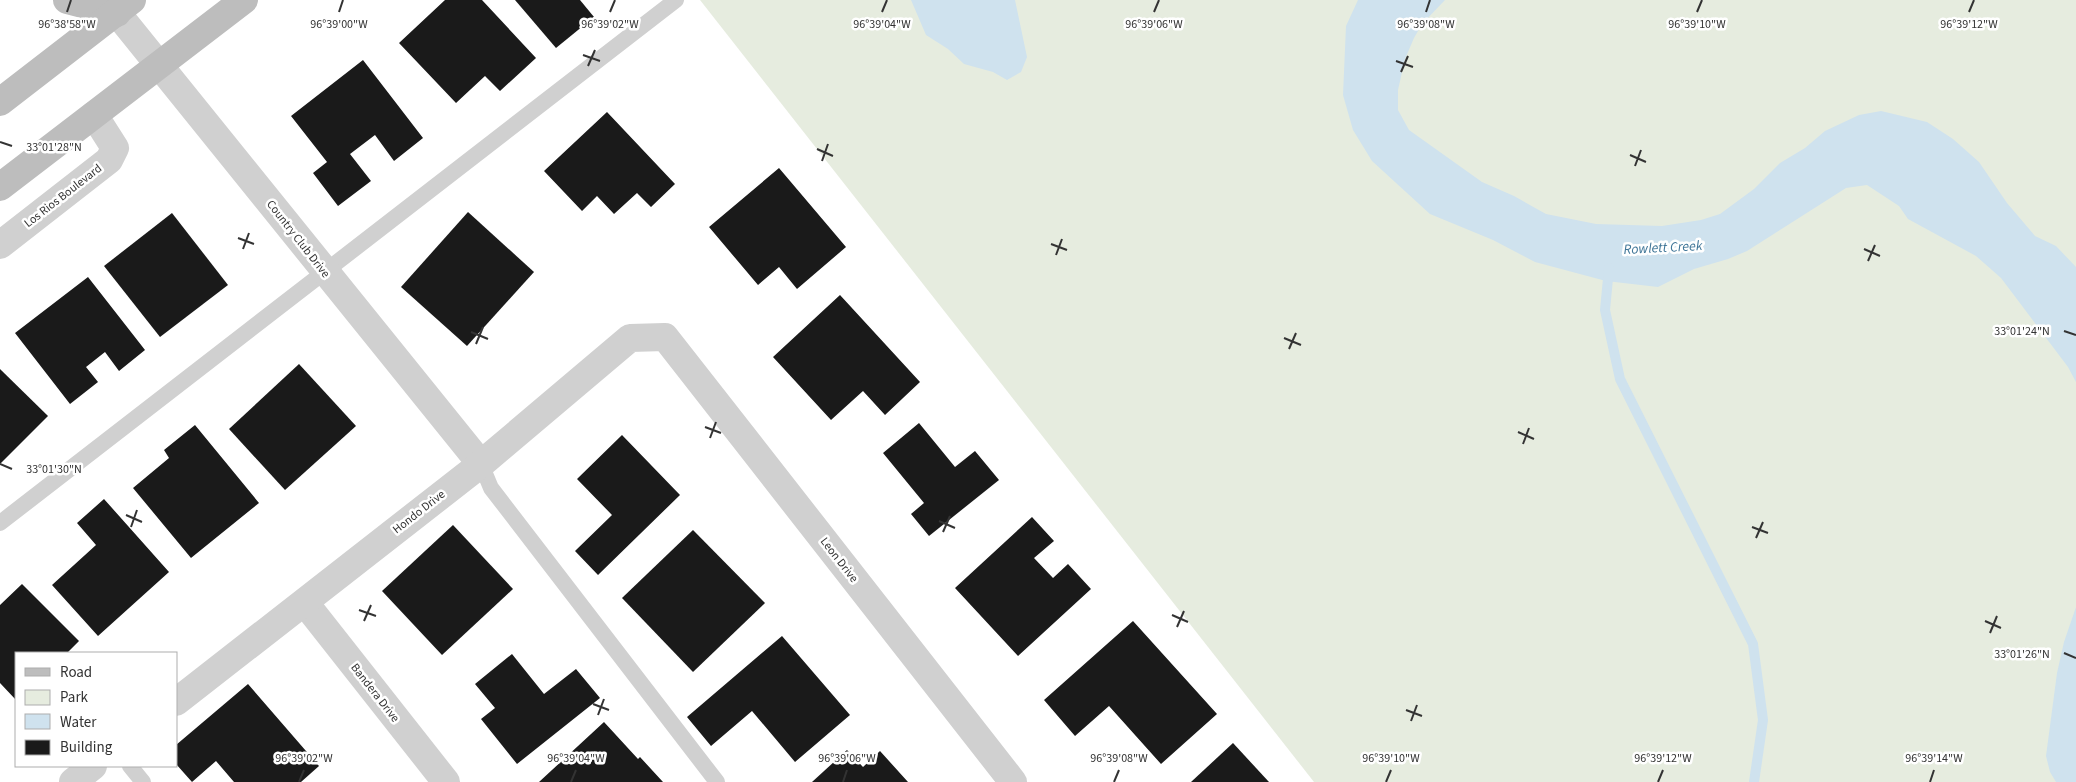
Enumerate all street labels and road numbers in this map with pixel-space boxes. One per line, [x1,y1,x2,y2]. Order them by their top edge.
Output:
street label: Los Rios Boulevard [21,160,105,232]
street label: Country Club Drive [262,197,334,281]
street label: Hondo Drive [389,486,449,538]
street label: Leon Drive [816,534,862,586]
street label: Bandera Drive [347,660,403,726]

